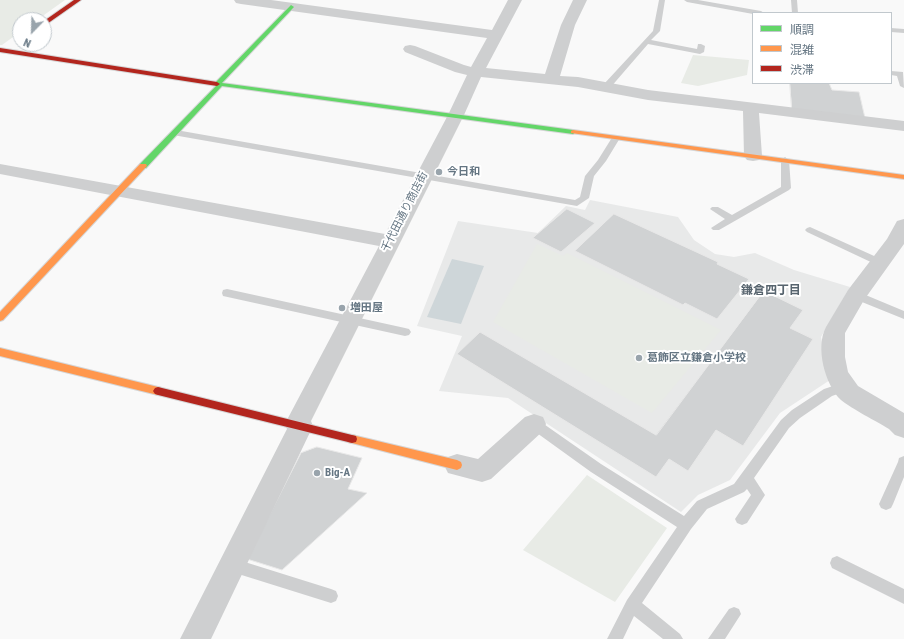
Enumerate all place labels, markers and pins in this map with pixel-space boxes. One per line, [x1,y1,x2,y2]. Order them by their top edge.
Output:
place label: 今日和 [447,165,480,179]
marker: 今日和 [434,167,444,177]
place label: 増田屋 [350,301,383,315]
marker: 増田屋 [337,303,347,313]
place label: 葛飾区立鎌倉小学校 [647,351,746,365]
marker: 葛飾区立鎌倉小学校 [634,353,644,363]
place label: Big-A [325,466,350,480]
marker: Big-A [312,468,322,478]

